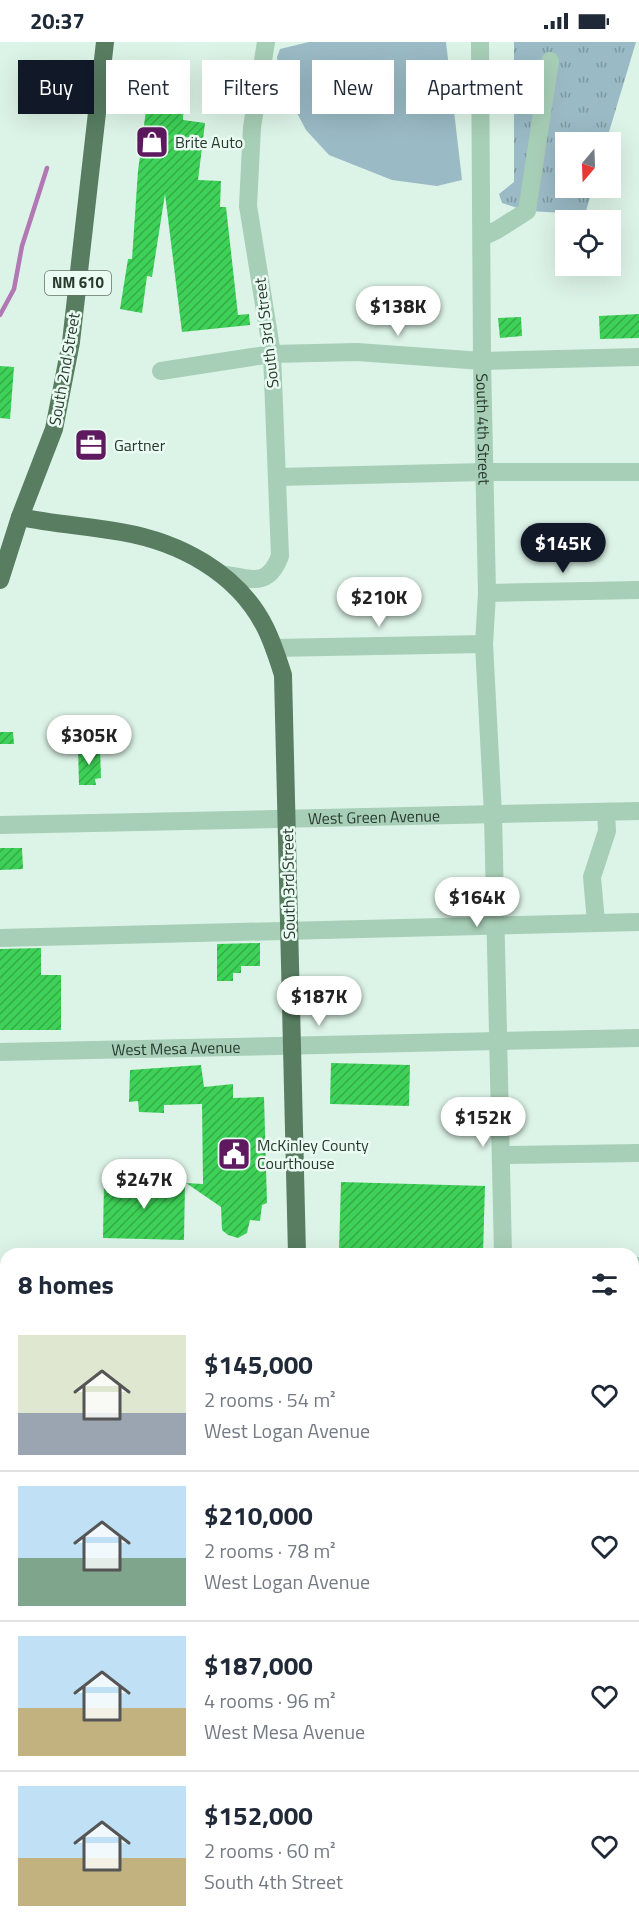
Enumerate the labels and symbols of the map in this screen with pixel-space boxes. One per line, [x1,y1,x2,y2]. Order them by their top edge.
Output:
shop icon: Brite Auto [134,124,170,160]
place label: Brite Auto [175,130,243,154]
north arrow [555,132,621,198]
road number: NM 610 [45,271,111,295]
street label: South 3rd Street [247,276,285,389]
pin: $138K [356,286,440,337]
street label: South 2nd Street [42,310,86,427]
street label: South 4th Street [470,373,497,485]
office icon: Gartner [73,427,109,463]
place label: Gartner [114,433,166,457]
pin: $145K [521,523,605,574]
pin: $210K [337,577,421,628]
pin: $305K [47,715,131,766]
street label: West Green Avenue [308,803,440,830]
street label: South 3rd Street [275,828,301,940]
pin: $164K [435,877,519,928]
pin: $187K [277,976,361,1027]
street label: West Mesa Avenue [111,1035,241,1062]
pin: $152K [441,1097,525,1148]
place label: McKinley County Courthouse [257,1133,369,1175]
public building icon: McKinley County Courthouse [216,1136,252,1172]
pin: $247K [102,1159,186,1210]

